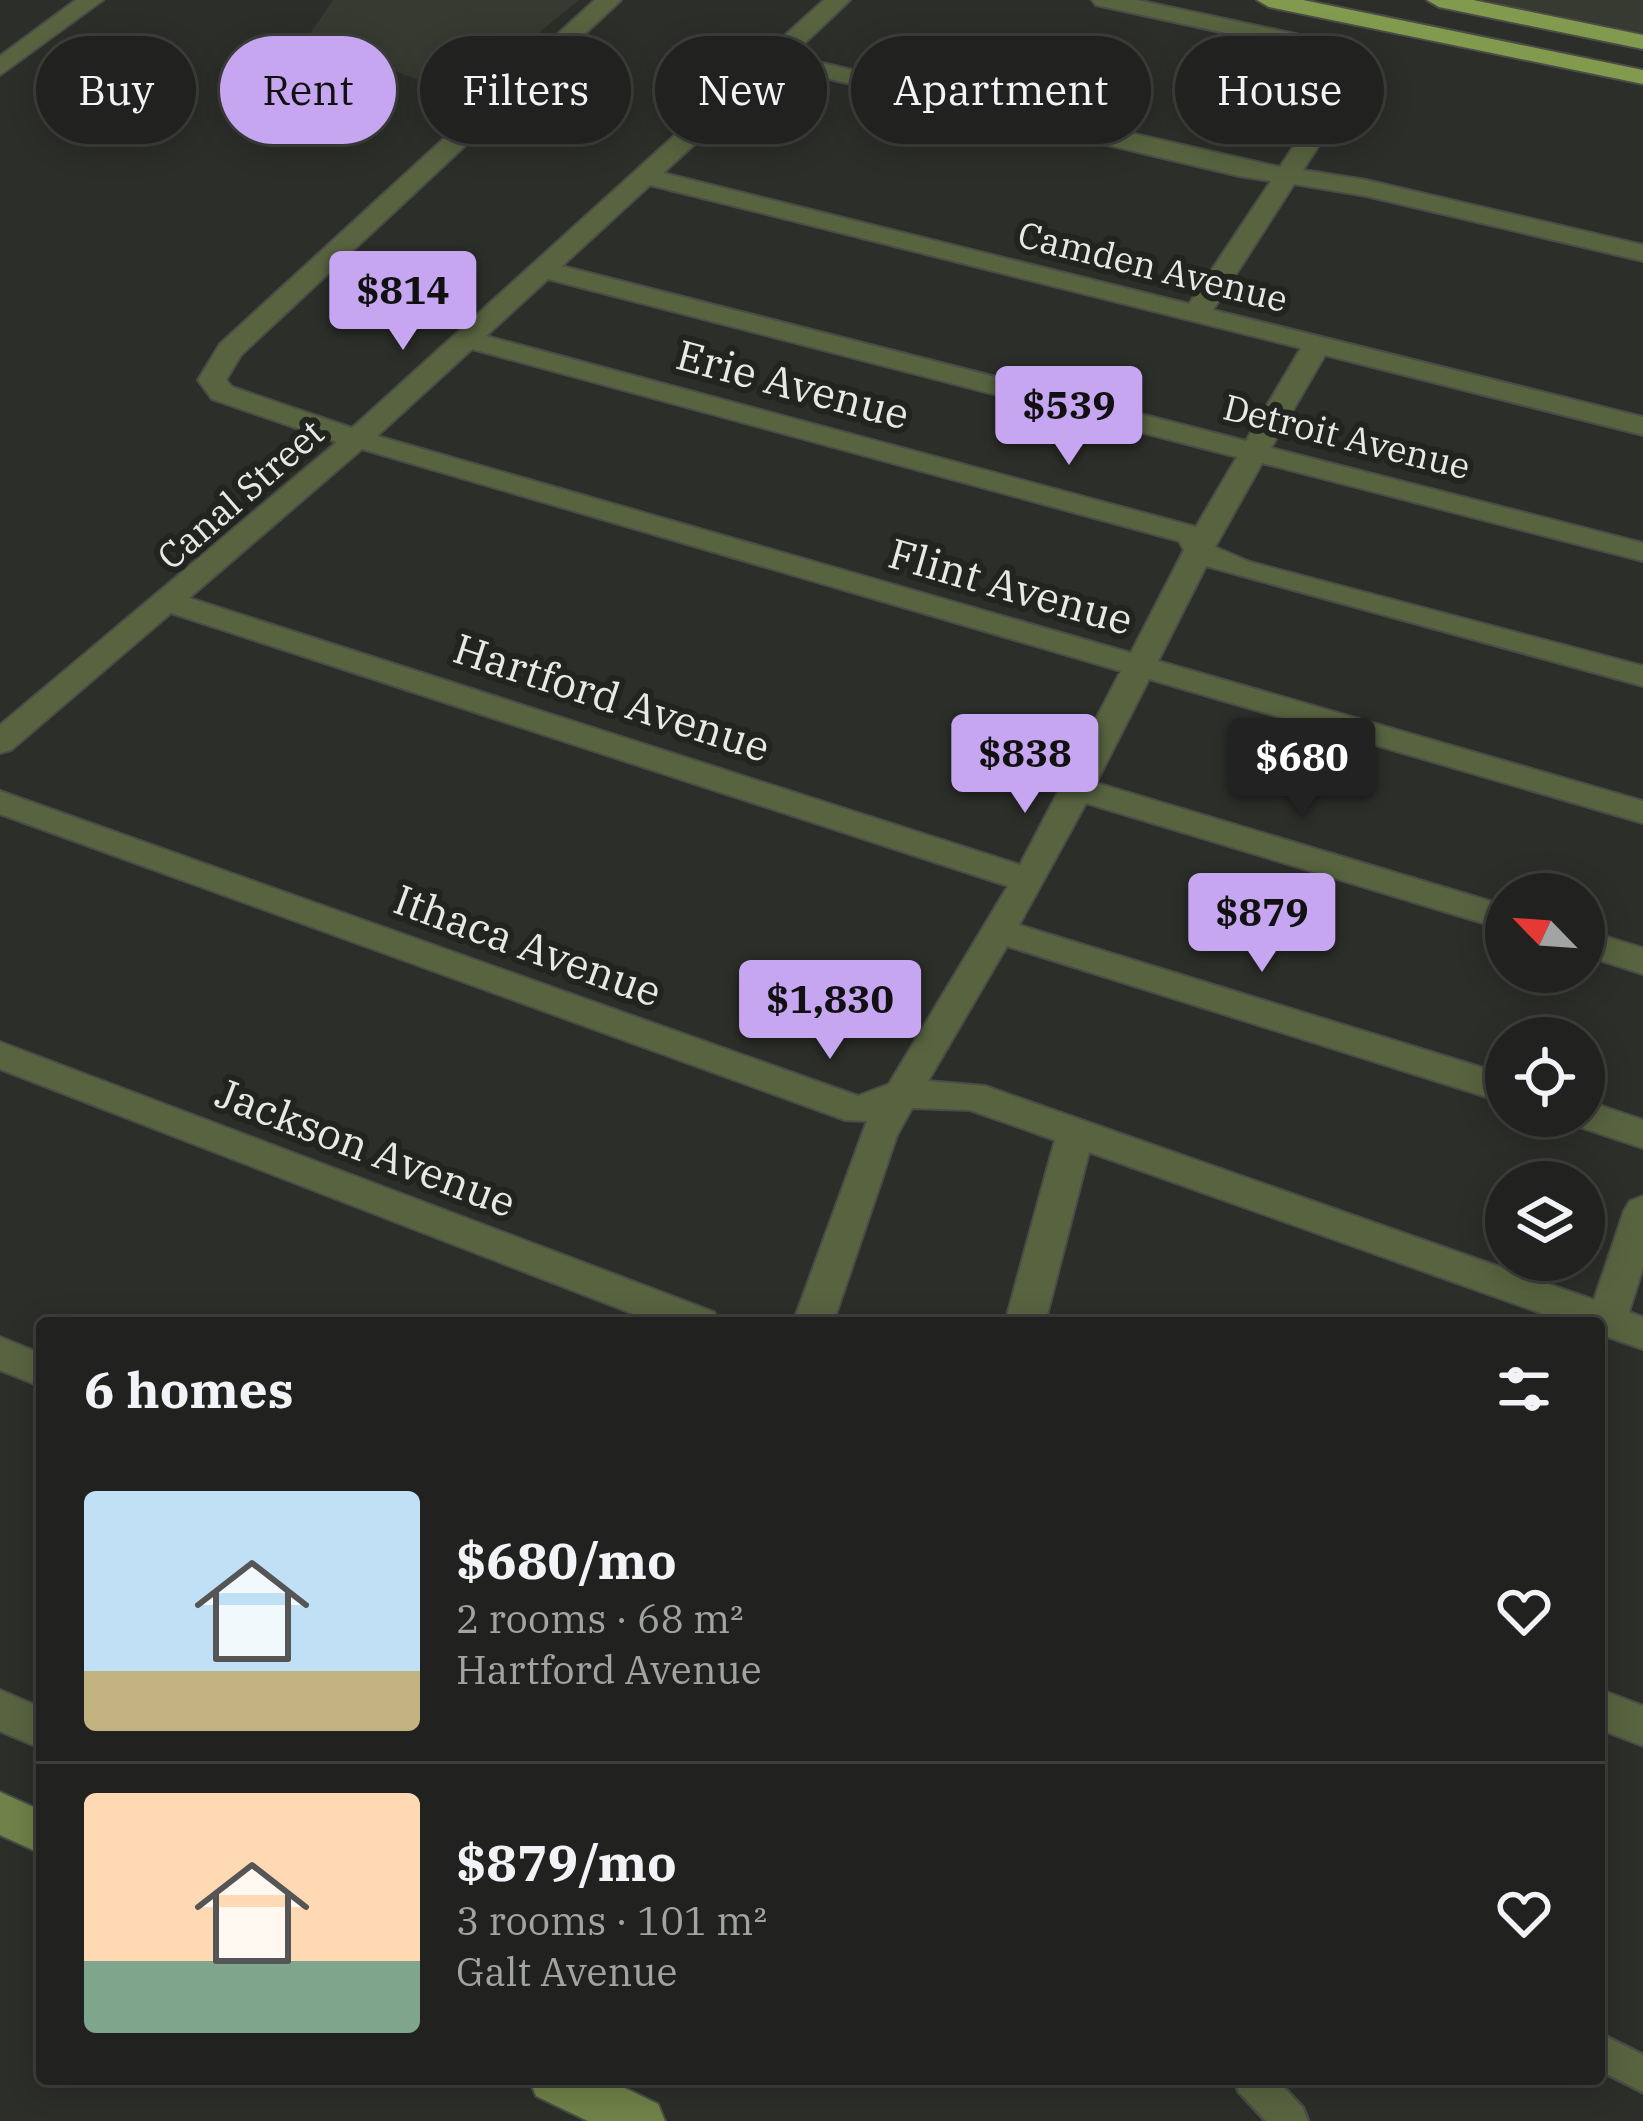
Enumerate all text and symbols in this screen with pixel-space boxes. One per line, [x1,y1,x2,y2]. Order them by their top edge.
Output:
chip: Buy [36,36,196,144]
chip: Rent [220,36,396,144]
chip: Filters [420,36,631,144]
chip: New [655,36,827,144]
chip: Apartment [851,36,1151,144]
chip: House [1175,36,1384,144]
street label: Camden Avenue [1013,210,1293,322]
pin: $814 [332,251,474,353]
text: $814 [356,264,450,315]
street label: Erie Avenue [671,327,915,441]
pin: $539 [998,366,1140,468]
text: $539 [1022,379,1116,430]
street label: Detroit Avenue [1219,383,1475,489]
street label: Canal Street [147,409,333,579]
street label: Flint Avenue [883,525,1139,647]
street label: Hartford Avenue [447,620,777,774]
pin: $838 [954,714,1096,816]
pin: $680 [1231,718,1373,820]
text: $838 [978,727,1072,778]
text: $680 [1255,731,1349,782]
street label: Ithaca Avenue [387,871,669,1019]
pin: $879 [1191,873,1333,975]
north arrow [1485,873,1605,993]
map controls [1485,873,1605,1281]
text: $879 [1215,886,1309,937]
pin: $1,830 [732,960,928,1062]
text: $1,830 [766,973,894,1024]
button: locate [1485,1017,1605,1137]
street label: Jackson Avenue [208,1065,524,1229]
button: layers [1485,1161,1605,1281]
text: 6 homes [84,1356,294,1422]
icon: filters [1491,1356,1557,1422]
text: $680/mo [456,1527,677,1593]
icon: home [180,1539,324,1683]
icon: heart [1491,1578,1557,1644]
text: 2 rooms · 68 m² [456,1593,744,1644]
text: Hartford Avenue [456,1644,762,1695]
text: $879/mo [456,1829,677,1895]
icon: home [180,1841,324,1985]
icon: heart [1491,1880,1557,1946]
text: 3 rooms · 101 m² [456,1895,767,1946]
text: Galt Avenue [456,1946,677,1997]

